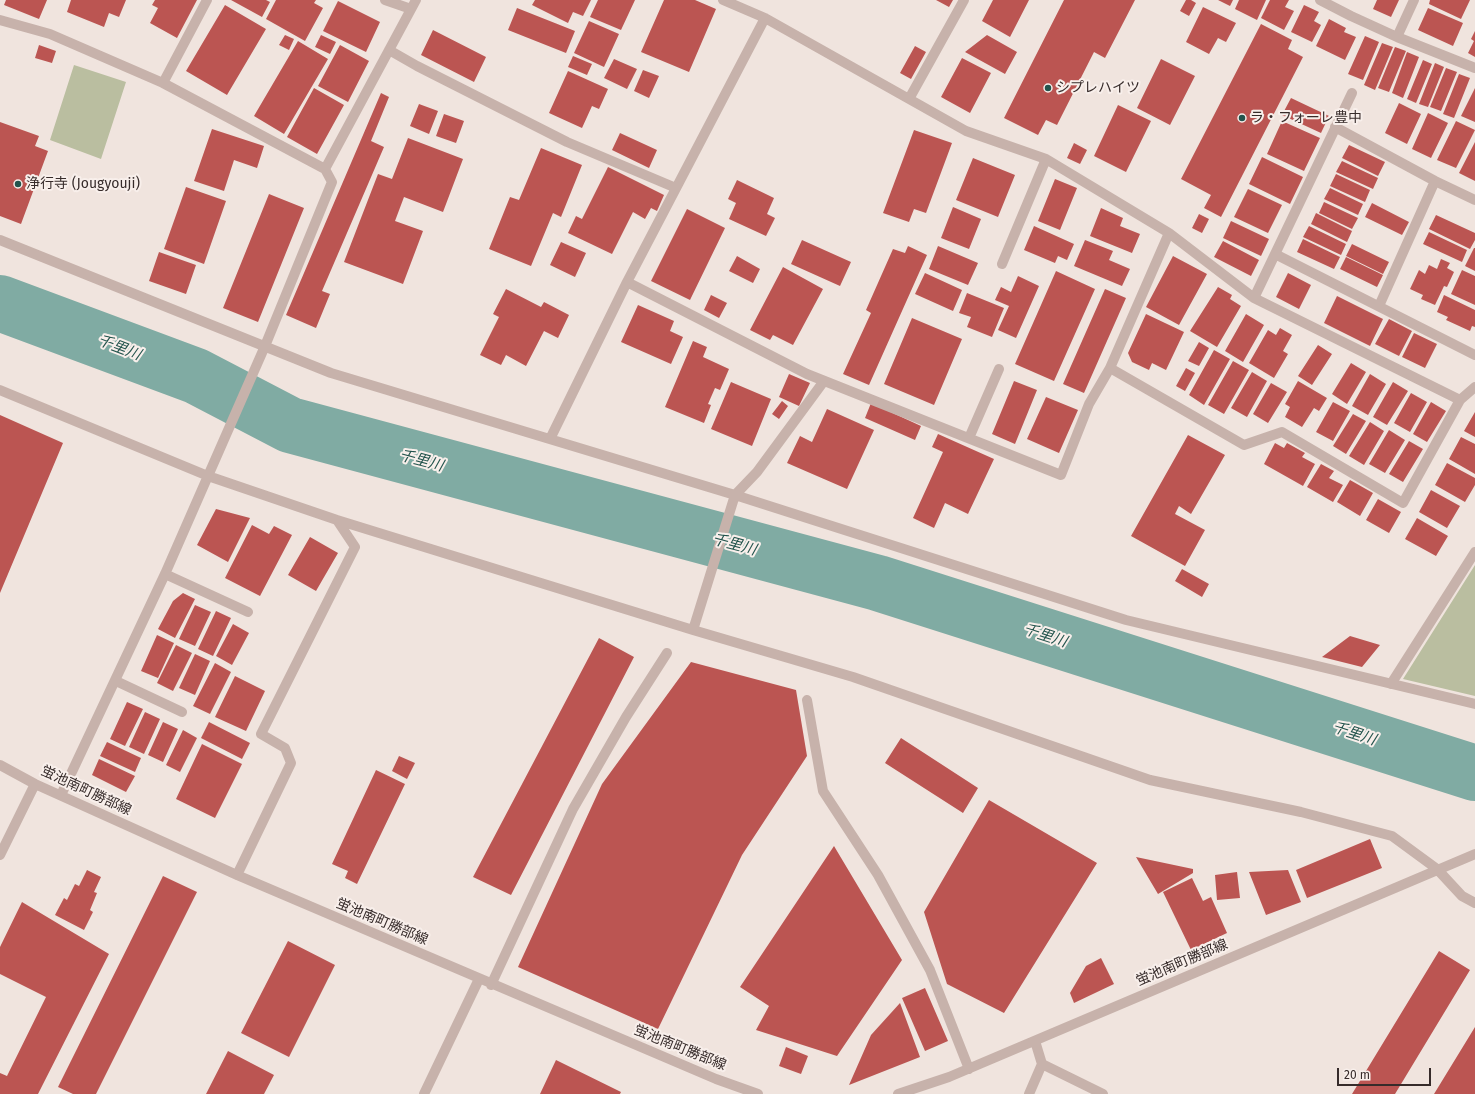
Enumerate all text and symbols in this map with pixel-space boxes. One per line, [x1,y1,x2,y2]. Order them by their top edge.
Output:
place label: シプレハイツ [1056,80,1140,96]
marker: シプレハイツ [1043,83,1053,93]
place label: ラ・フォーレ豊中 [1250,110,1362,126]
marker: ラ・フォーレ豊中 [1237,113,1247,123]
place label: 浄行寺 (Jougyouji) [26,176,140,192]
marker: 浄行寺 (Jougyouji) [13,179,23,189]
water label: 千里川 [95,332,143,364]
water label: 千里川 [397,446,445,476]
water label: 千里川 [710,530,758,560]
water label: 千里川 [1021,620,1069,652]
water label: 千里川 [1330,718,1378,750]
street label: 蛍池南町勝部線 [38,763,134,819]
street label: 蛍池南町勝部線 [334,895,430,949]
street label: 蛍池南町勝部線 [1134,936,1230,990]
street label: 蛍池南町勝部線 [631,1022,729,1074]
scale bar [1339,1060,1433,1086]
text: 20 m [1344,1068,1370,1082]

